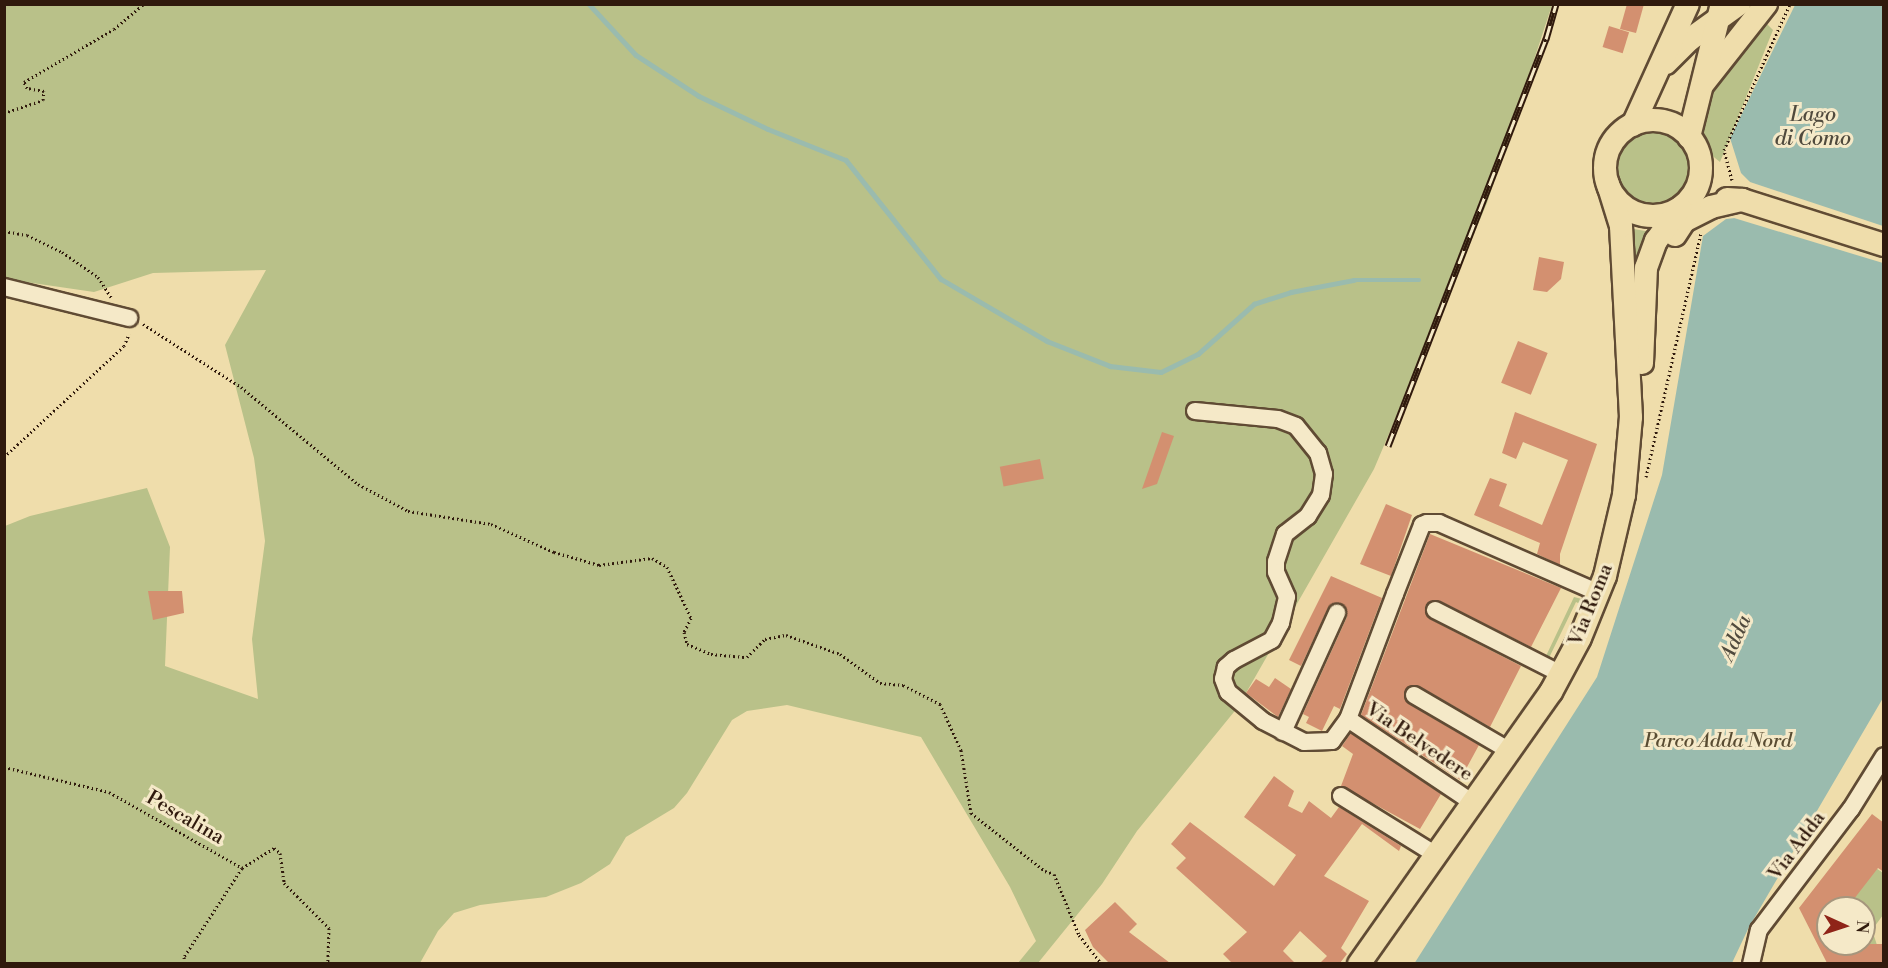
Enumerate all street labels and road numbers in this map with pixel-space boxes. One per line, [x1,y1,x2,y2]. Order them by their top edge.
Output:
street label: Via Roma [1564,560,1618,650]
street label: Via Belvedere [1361,697,1477,787]
street label: Pescalina [142,786,228,850]
street label: Via Adda [1763,807,1831,885]

